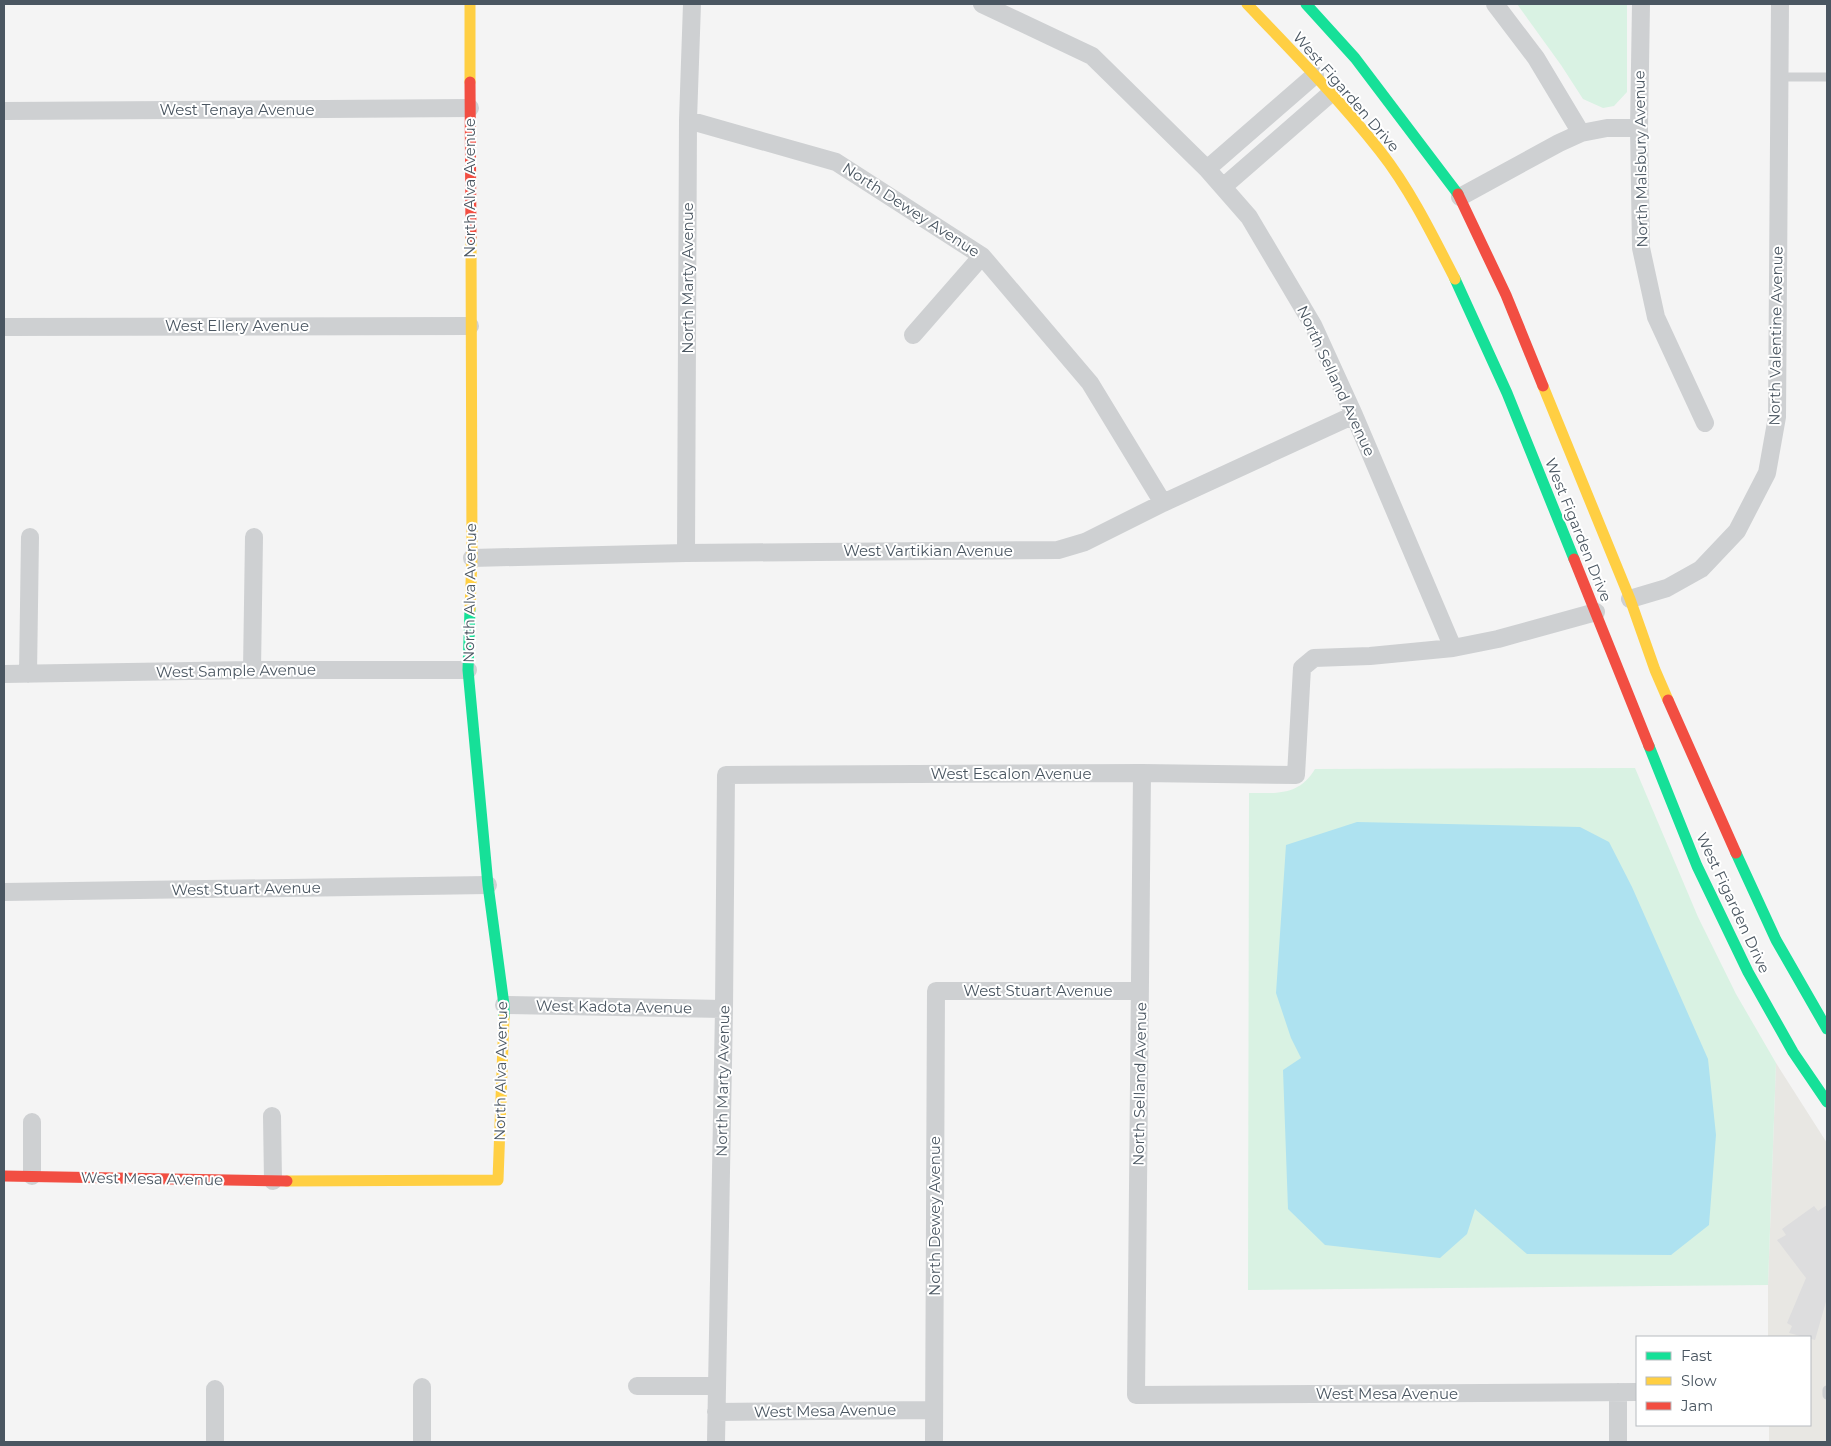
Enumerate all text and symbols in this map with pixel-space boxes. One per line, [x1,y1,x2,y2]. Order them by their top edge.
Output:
street label: West Figarden Drive [1289,28,1404,156]
street label: North Malsbury Avenue [1629,70,1652,248]
street label: West Tenaya Avenue [159,100,315,119]
street label: North Alva Avenue [460,118,479,258]
street label: North Dewey Avenue [839,158,984,261]
street label: North Marty Avenue [678,202,697,354]
street label: North Valentine Avenue [1764,246,1787,426]
street label: North Selland Avenue [1293,302,1380,459]
street label: West Ellery Avenue [165,316,309,335]
street label: West Figarden Drive [1541,455,1616,604]
street label: North Alva Avenue [459,523,480,663]
street label: West Vartikian Avenue [843,541,1013,560]
street label: West Sample Avenue [156,660,316,681]
street label: West Escalon Avenue [931,764,1091,783]
street label: West Figarden Drive [1692,829,1774,976]
street label: West Stuart Avenue [171,878,321,899]
street label: West Stuart Avenue [963,981,1113,1000]
street label: West Kadota Avenue [536,996,692,1017]
street label: North Alva Avenue [490,1001,511,1141]
street label: North Selland Avenue [1129,1002,1150,1166]
street label: North Marty Avenue [712,1005,733,1157]
street label: North Dewey Avenue [925,1136,944,1296]
street label: West Mesa Avenue [81,1168,223,1189]
legend [1636,1336,1811,1426]
text: Fast [1681,1346,1712,1365]
text: Slow [1681,1371,1717,1390]
street label: West Mesa Avenue [1316,1384,1458,1403]
text: Jam [1680,1396,1713,1415]
street label: West Mesa Avenue [754,1400,896,1421]

